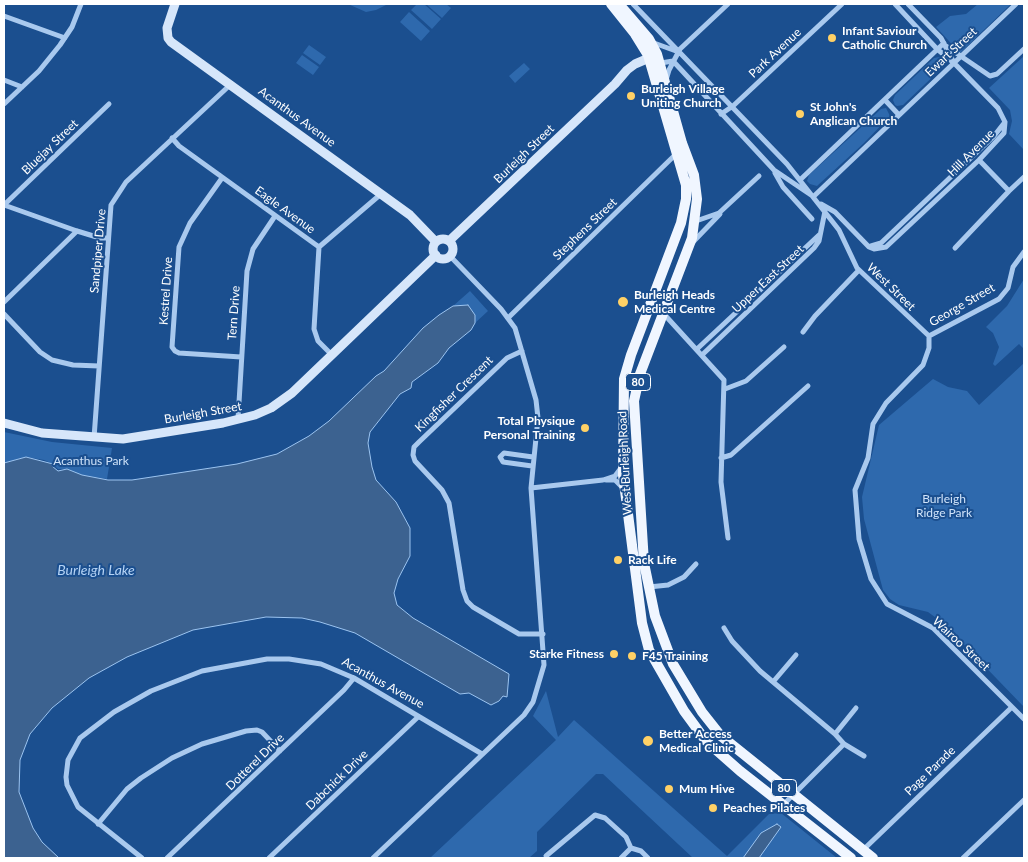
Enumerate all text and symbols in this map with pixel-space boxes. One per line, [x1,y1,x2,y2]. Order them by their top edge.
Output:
place label: Infant Saviour Catholic Church [842,24,927,52]
street label: Ewart Street [922,24,980,80]
street label: Park Avenue [746,25,804,81]
marker: Infant Saviour Catholic Church [826,32,838,44]
place label: Burleigh Village Uniting Church [641,82,725,110]
street label: Acanthus Avenue [256,84,338,150]
marker: Burleigh Village Uniting Church [625,90,637,102]
place label: St John's Anglican Church [810,100,897,128]
marker: St John's Anglican Church [794,108,806,120]
street label: Bluejay Street [19,116,81,178]
street label: Burleigh Street [491,122,557,186]
street label: Hill Avenue [945,127,997,179]
street label: Eagle Avenue [252,183,318,237]
street label: Stephens Street [550,195,620,263]
street label: Sandpiper Drive [87,208,109,294]
street label: Upper East Street [729,242,807,316]
street label: Kestrel Drive [156,256,176,326]
street label: West Street [864,260,918,314]
street label: George Street [927,280,997,330]
street label: Tern Drive [225,285,243,341]
place label: Burleigh Heads Medical Centre [634,288,715,316]
marker: Burleigh Heads Medical Centre [616,295,630,309]
street label: Kingfisher Crescent [412,353,496,435]
road number: 80 [626,374,650,391]
street label: Burleigh Street [163,399,243,427]
street label: West Burleigh Road [615,411,635,515]
place label: Total Physique Personal Training [484,414,575,442]
marker: Total Physique Personal Training [579,422,591,434]
park label: Acanthus Park [53,454,129,468]
park label: Burleigh Ridge Park [916,492,972,520]
place label: Rack Life [628,553,677,567]
marker: Rack Life [612,554,624,566]
water label: Burleigh Lake [57,562,135,578]
street label: Wairoo Street [929,614,993,674]
place label: Starke Fitness [529,647,604,661]
marker: Starke Fitness [608,648,620,660]
place label: F45 Training [642,649,708,663]
marker: F45 Training [626,650,638,662]
street label: Acanthus Avenue [339,654,427,712]
place label: Better Access Medical Clinic [659,727,734,755]
street label: Dotterel Drive [223,731,287,793]
marker: Better Access Medical Clinic [641,734,655,748]
street label: Page Parade [902,743,958,799]
street label: Dabchick Drive [303,747,371,813]
road number: 80 [772,780,796,796]
place label: Mum Hive [679,782,735,796]
marker: Mum Hive [663,783,675,795]
place label: Peaches Pilates [723,801,805,815]
marker: Peaches Pilates [707,802,719,814]

